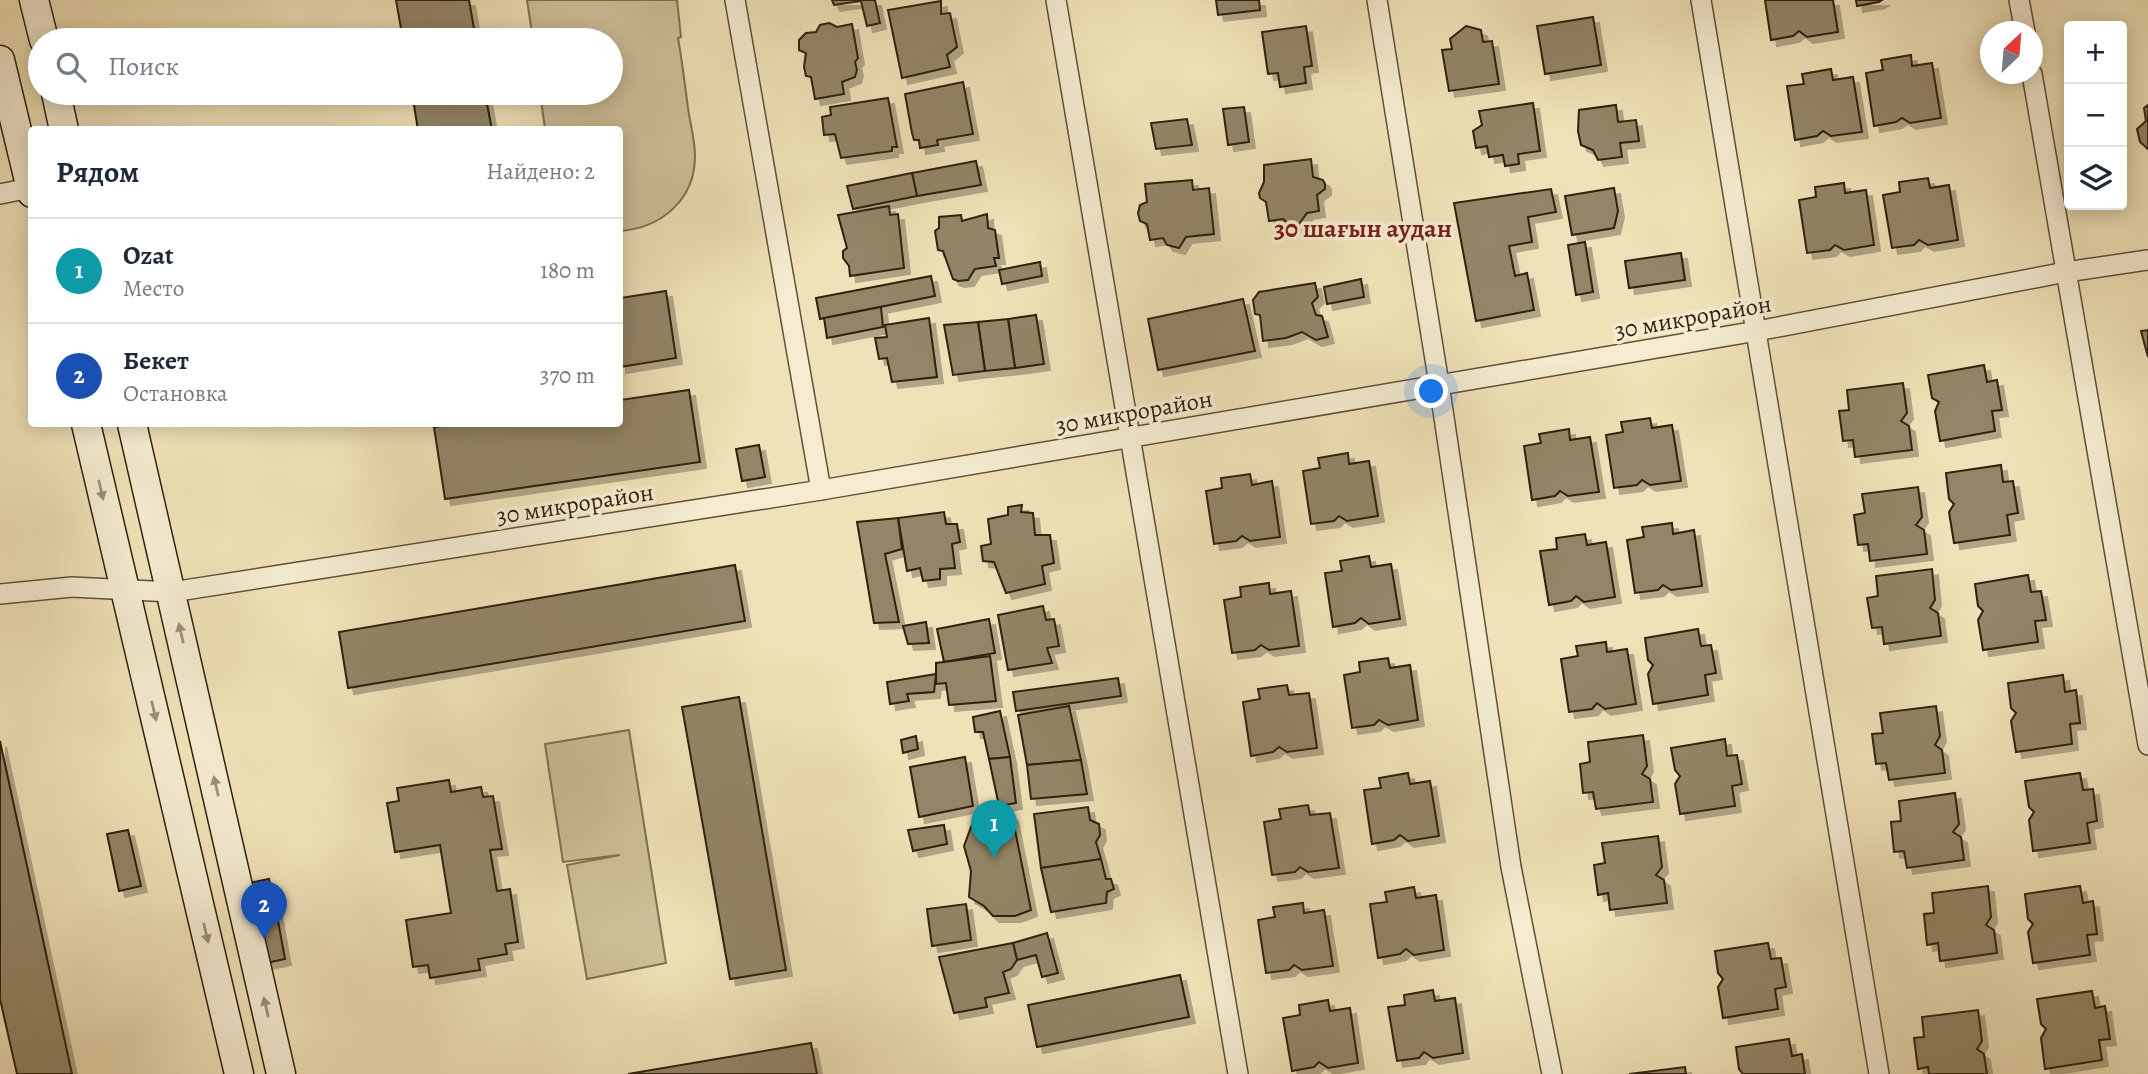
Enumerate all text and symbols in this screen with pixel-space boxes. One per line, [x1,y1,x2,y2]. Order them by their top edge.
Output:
north arrow [1980,21,2043,84]
map controls [2064,21,2127,210]
button: + [2064,21,2127,84]
search box [28,28,623,105]
icon: search [52,48,90,86]
text: Поиск [108,49,179,84]
button: − [2064,84,2127,147]
button: layers [2064,147,2127,210]
text: Рядом [56,152,139,192]
text: Найдено: 2 [486,156,595,187]
district label: 30 шағын аудан [1274,211,1452,246]
text: Ozat [123,238,174,273]
text: 1 [75,255,83,286]
text: 180 m [540,255,595,286]
text: Место [123,273,184,304]
street label: 30 микрорайон [1612,287,1774,347]
text: Бекет [123,343,189,378]
text: 2 [73,360,85,391]
text: 370 m [540,360,595,391]
your location [1414,374,1448,408]
text: Остановка [123,378,228,409]
street label: 30 микрорайон [1053,382,1215,442]
street label: 30 микрорайон [494,476,656,532]
one-way arrow [96,479,107,501]
one-way arrow [175,622,186,644]
one-way arrow [148,700,159,722]
one-way arrow [210,774,221,796]
pin: 1 [971,800,1017,858]
pin: 2 [241,881,287,939]
one-way arrow [200,922,211,944]
one-way arrow [260,996,271,1018]

